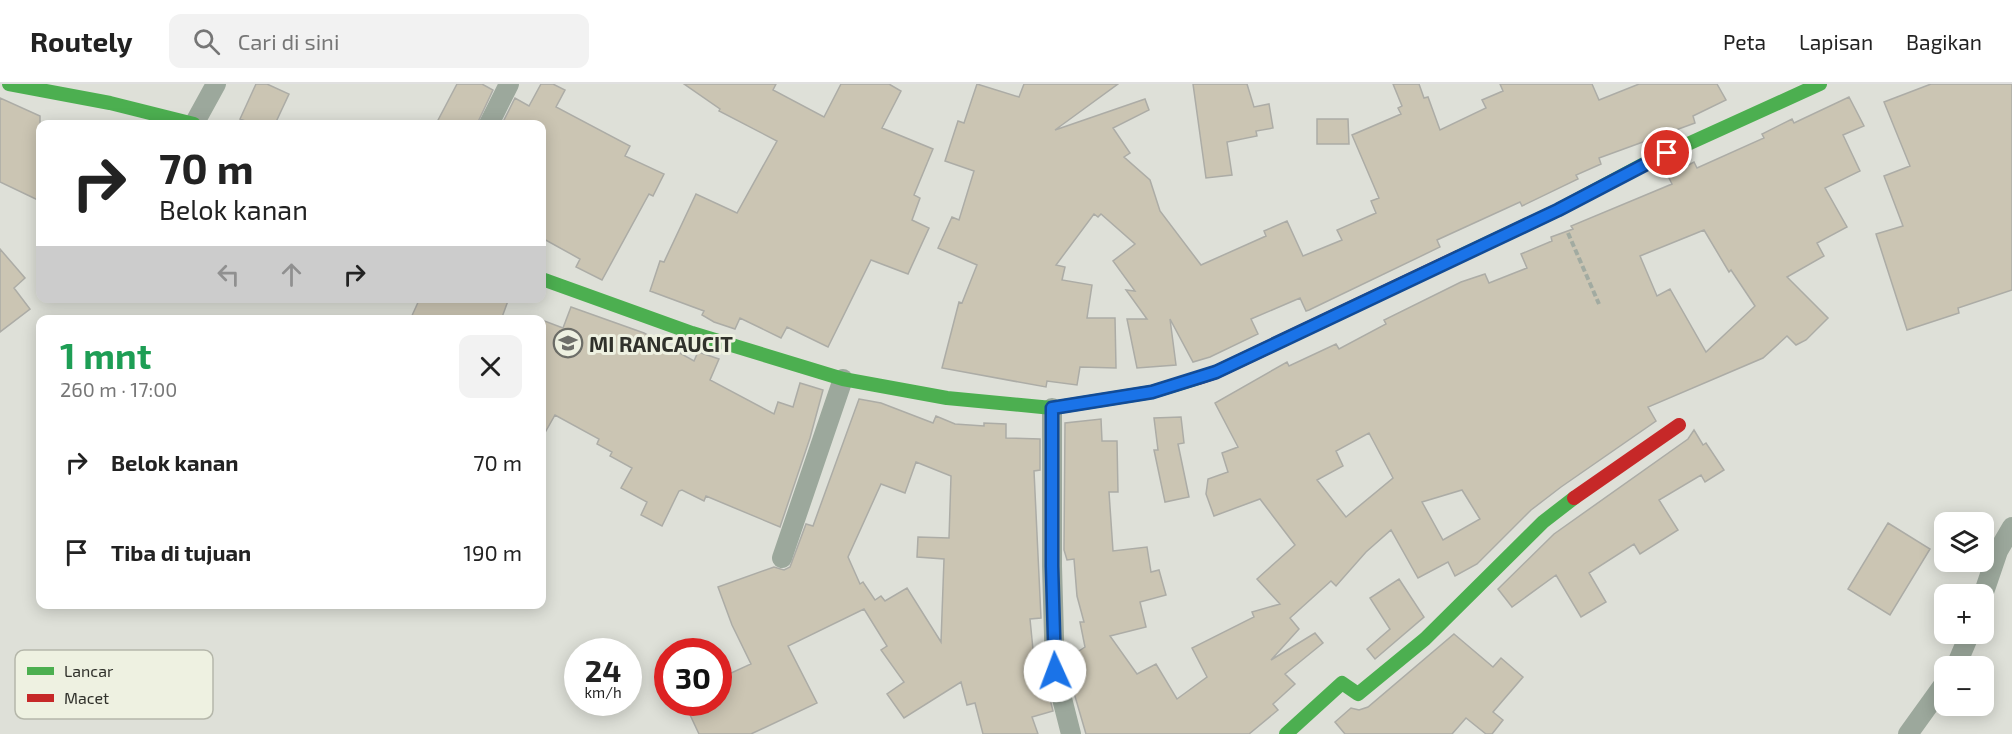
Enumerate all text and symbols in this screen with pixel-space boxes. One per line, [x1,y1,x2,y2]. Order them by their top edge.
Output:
search box [169,14,589,68]
text: Routely [30,24,133,58]
icon: search [190,25,223,58]
text: Cari di sini [238,28,339,54]
text: Peta [1723,29,1766,54]
text: Lapisan [1799,29,1873,54]
text: Bagikan [1906,29,1982,54]
pin [1641,127,1692,178]
icon: arrive [1650,136,1683,169]
text: 70 m [159,142,254,192]
icon: right [60,144,138,222]
text: Belok kanan [159,193,308,225]
icon: left [212,258,245,291]
icon: ahead [275,258,308,291]
icon: right [338,258,371,291]
school or university icon: MI RANCAUCIT [552,327,584,359]
place label: MI RANCAUCIT [589,331,733,356]
text: 1 mnt [60,333,151,376]
button: close [459,335,522,398]
text: 260 m · 17:00 [60,377,177,401]
icon: right [60,446,93,479]
text: Belok kanan [111,449,238,475]
text: 70 m [473,449,522,475]
map controls [1934,512,1994,716]
button: layers [1934,512,1994,572]
icon: arrive [60,536,93,569]
text: Tiba di tujuan [111,539,251,565]
text: 190 m [463,539,522,565]
button: + [1934,584,1994,644]
speed limit sign: 30 [654,638,732,716]
position arrow [1023,639,1087,703]
legend [15,650,213,719]
text: 24 [585,652,621,688]
button: − [1934,656,1994,716]
text: Lancar [64,661,114,680]
text: km/h [584,683,622,701]
text: Macet [64,688,109,707]

